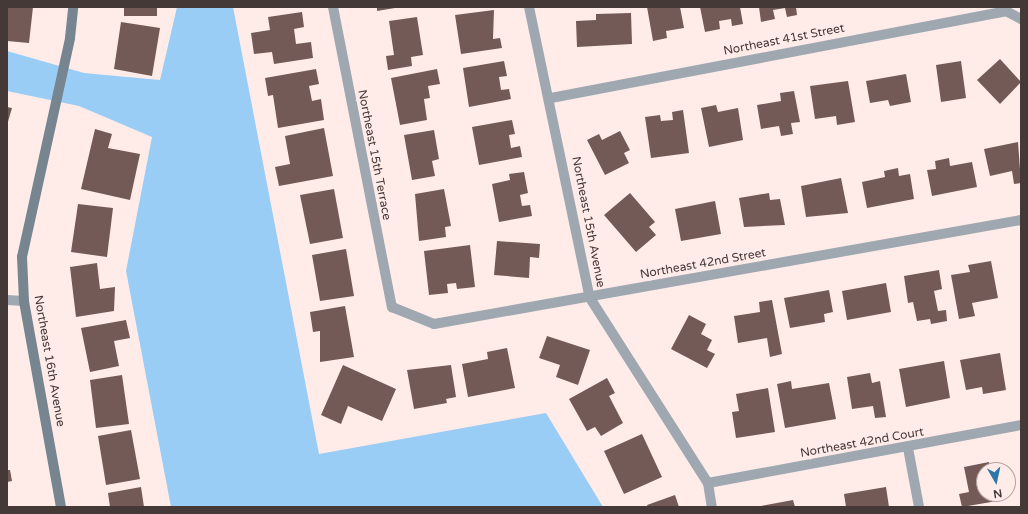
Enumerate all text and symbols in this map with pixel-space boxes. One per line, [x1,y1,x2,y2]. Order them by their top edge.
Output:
street label: Northeast 41st Street [722,21,846,59]
street label: Northeast 15th Terrace [354,88,394,222]
street label: Northeast 15th Avenue [568,155,608,289]
street label: Northeast 42nd Street [639,246,767,282]
street label: Northeast 16th Avenue [30,294,68,428]
street label: Northeast 42nd Court [799,425,925,461]
north arrow [976,462,1016,502]
text: N [992,486,1003,500]

